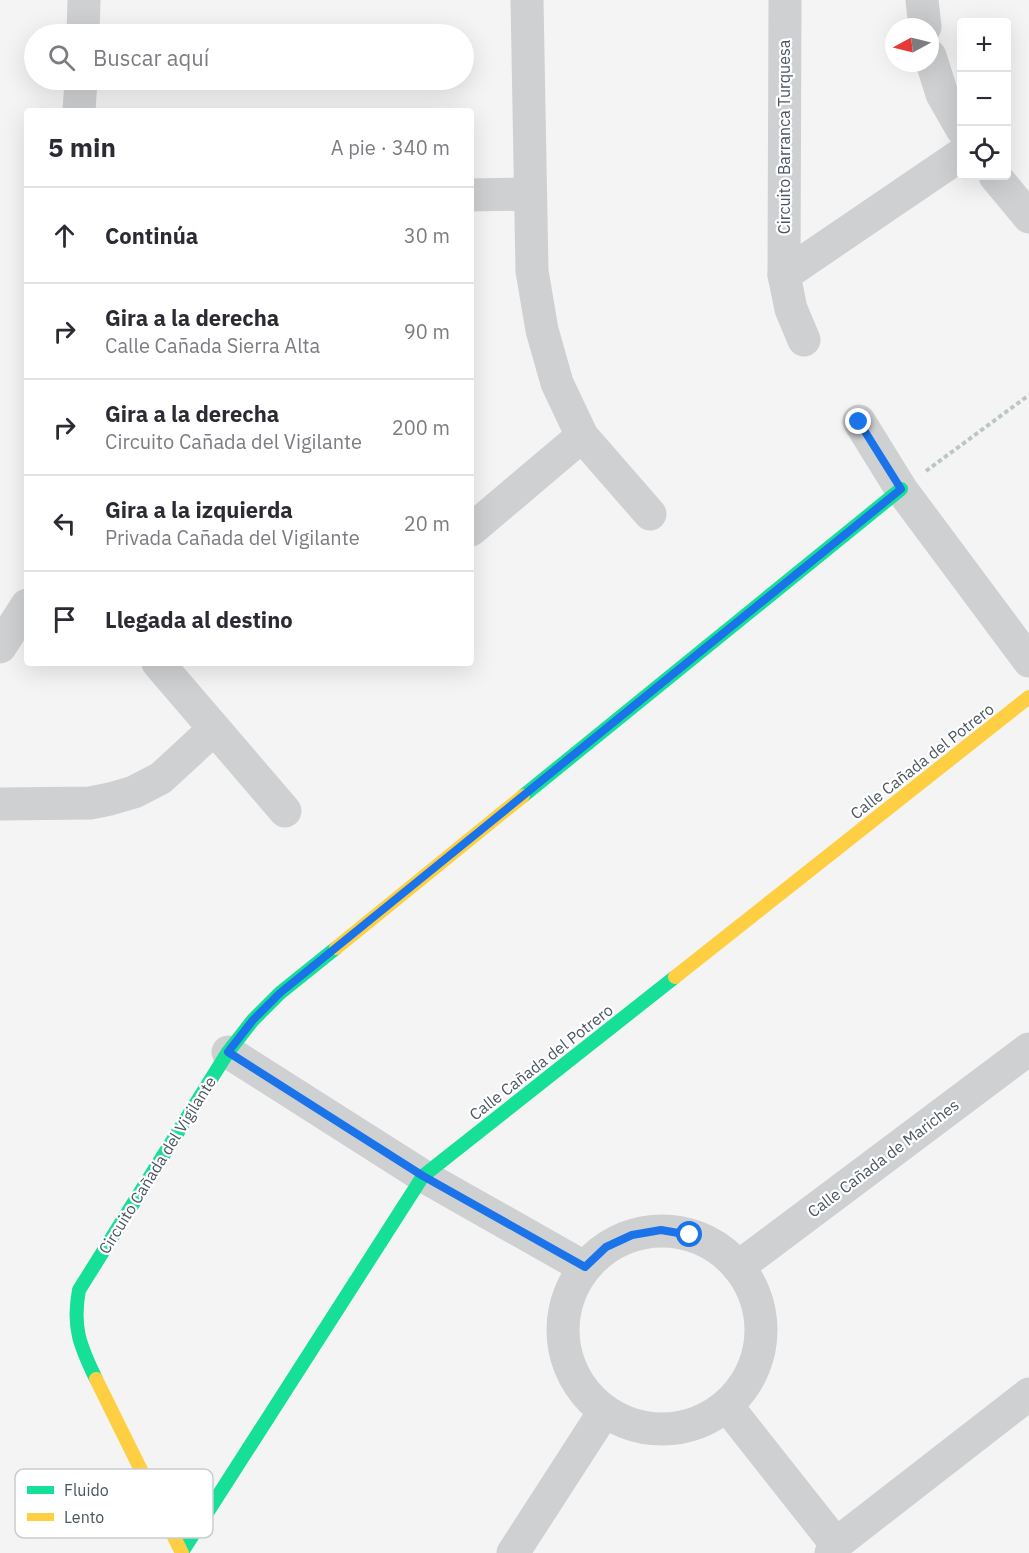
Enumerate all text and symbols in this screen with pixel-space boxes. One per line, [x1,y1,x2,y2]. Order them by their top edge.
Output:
north arrow [885,18,939,72]
map controls [957,18,1011,180]
button: + [957,18,1011,72]
search box [24,24,474,90]
street label: Circuito Barranca Turquesa [774,39,794,234]
icon: search [45,41,78,74]
text: Buscar aquí [93,43,209,72]
button: − [957,72,1011,126]
button: locate [957,126,1011,180]
text: 5 min [48,130,116,164]
text: A pie · 340 m [331,134,450,161]
icon: ahead [48,219,81,252]
text: Continúa [105,221,198,250]
text: 30 m [404,222,450,249]
text: Gira a la derecha [105,303,279,332]
icon: right [48,315,81,348]
text: 90 m [404,318,450,345]
text: Calle Cañada Sierra Alta [105,332,320,359]
text: Gira a la derecha [105,399,279,428]
route end [845,408,871,434]
icon: right [48,411,81,444]
text: 200 m [392,414,450,441]
text: Circuito Cañada del Vigilante [105,428,362,455]
text: Gira a la izquierda [105,495,293,524]
icon: left [48,507,81,540]
text: 20 m [404,510,450,537]
text: Privada Cañada del Vigilante [105,524,360,551]
icon: arrive [48,603,81,636]
text: Llegada al destino [105,605,293,634]
street label: Calle Cañada del Potrero [846,699,998,823]
street label: Calle Cañada del Potrero [465,1000,617,1124]
street label: Circuito Cañada del Vigilante [94,1072,220,1257]
street label: Calle Cañada de Mariches [803,1095,963,1221]
route start [676,1221,702,1247]
legend [15,1469,213,1538]
text: Fluido [64,1480,109,1500]
text: Lento [64,1507,104,1527]

